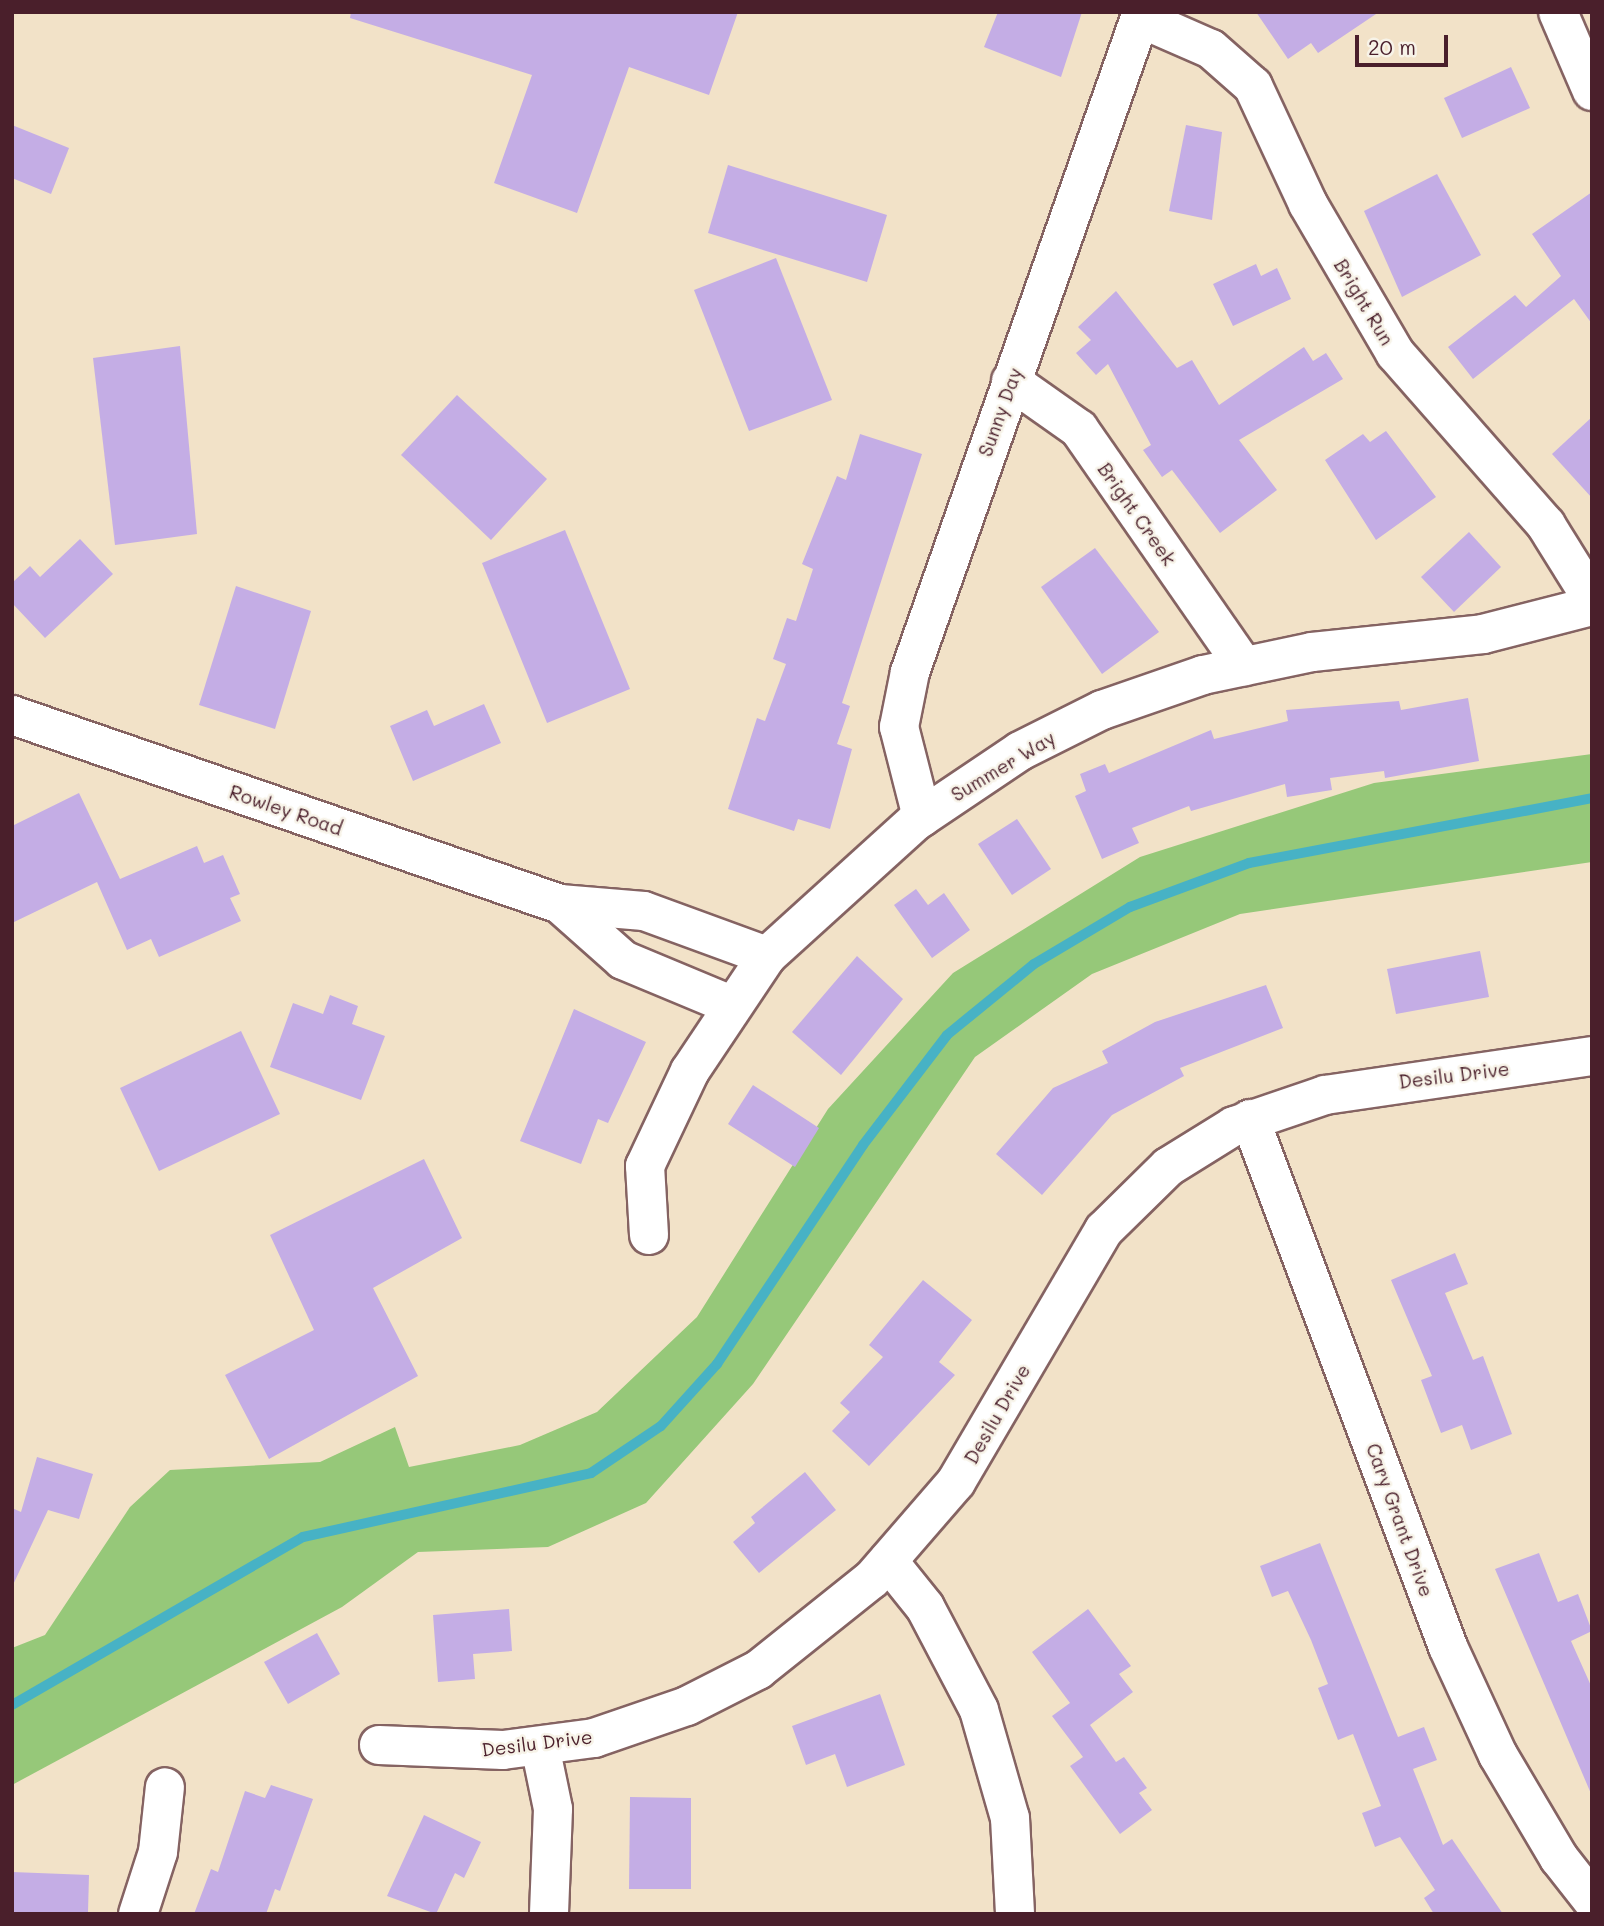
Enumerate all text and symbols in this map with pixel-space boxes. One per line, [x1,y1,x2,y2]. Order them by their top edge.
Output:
scale bar [1359,21,1452,65]
text: 20 m [1368,33,1416,60]
street label: Bright Run [1329,255,1399,349]
street label: Sunny Day [973,364,1027,460]
street label: Bright Creek [1093,458,1181,570]
street label: Summer Way [947,726,1059,806]
street label: Rowley Road [226,780,346,840]
street label: Desilu Drive [1397,1057,1511,1093]
street label: Desilu Drive [959,1360,1035,1468]
street label: Cary Grant Drive [1362,1440,1438,1600]
street label: Desilu Drive [480,1725,594,1761]

